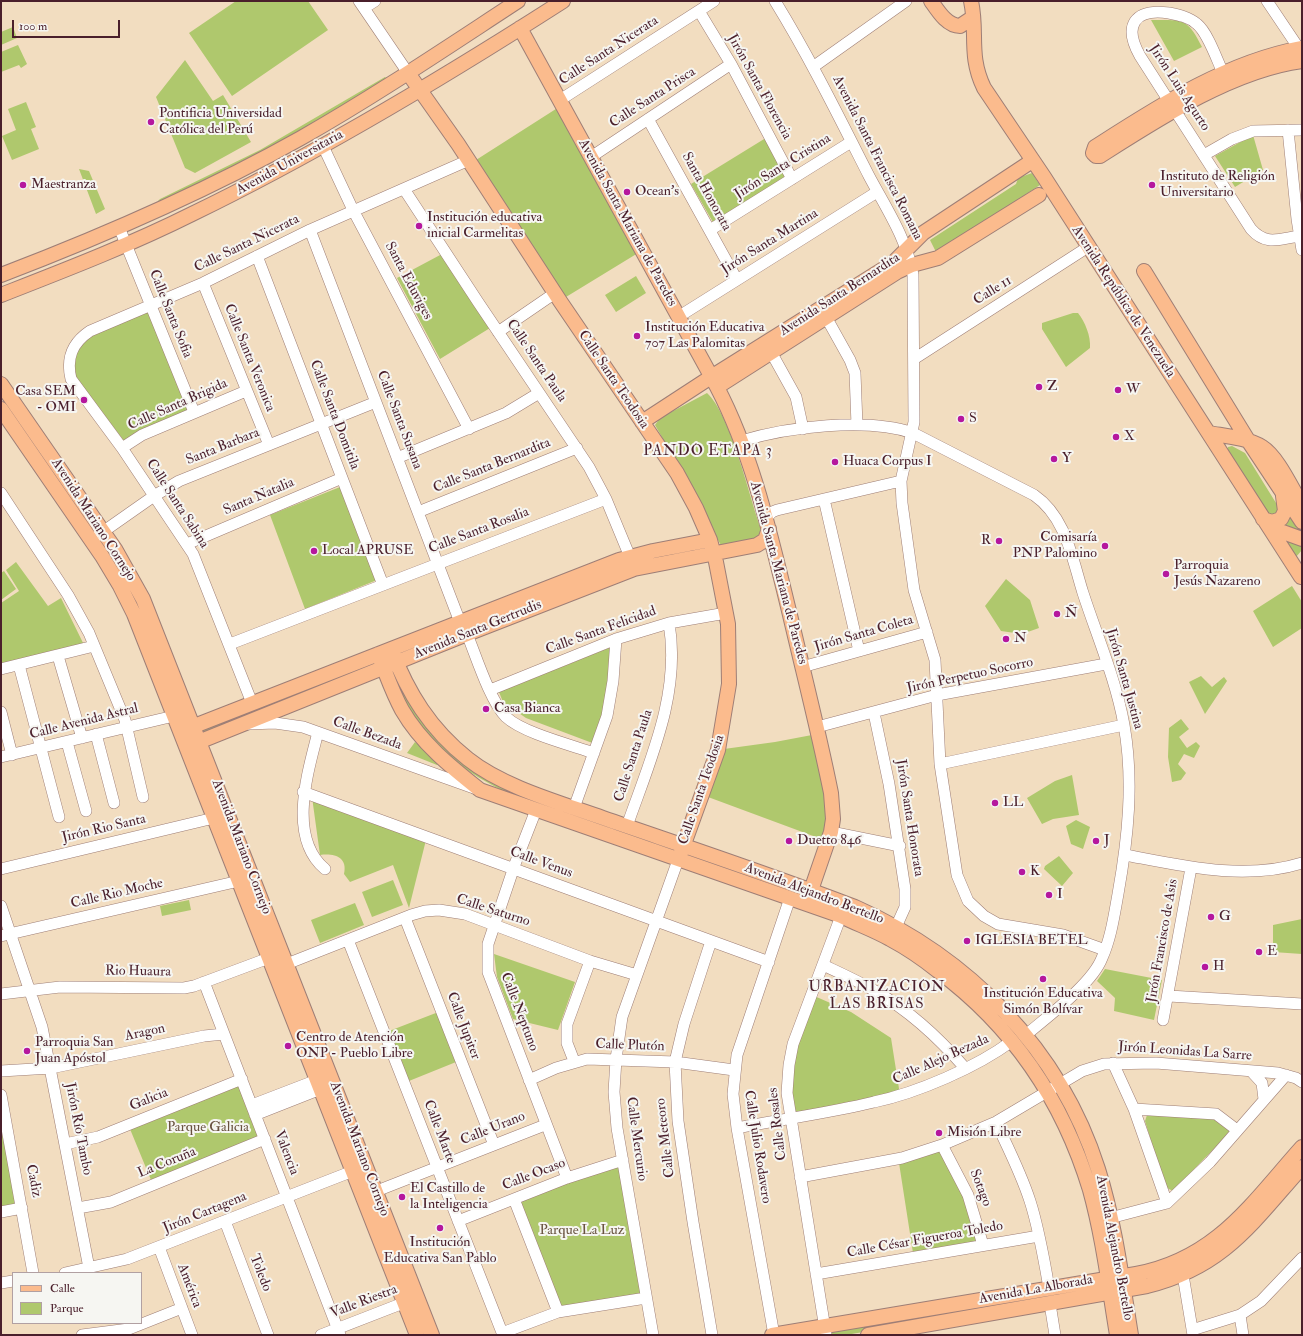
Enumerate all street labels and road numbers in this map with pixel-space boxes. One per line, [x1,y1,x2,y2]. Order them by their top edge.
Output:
street label: Calle Santa Nicerata [556,13,662,89]
street label: Jirón Santa Florencia [723,31,795,143]
street label: Jirón Luis Agurto [1145,42,1213,134]
street label: Calle Santa Prisca [607,64,699,132]
street label: Avenida Santa Francisca Romana [828,73,926,243]
street label: Avenida Universitaria [234,127,346,199]
street label: Jirón Santa Cristina [732,131,834,203]
street label: Avenida Santa Mariana de Paredes [574,137,680,309]
street label: Santa Honorata [678,150,734,234]
street label: Jirón Santa Martina [718,205,822,279]
street label: Calle Santa Nicerata [192,211,302,277]
street label: Avenida República de Venezuela [1068,223,1178,381]
street label: Santa Eduviges [381,239,435,323]
street label: Avenida Santa Bernardita [777,250,903,340]
street label: Calle Santa Sofia [145,267,195,361]
street label: Calle 11 [971,273,1015,309]
street label: Calle Santa Veronica [220,302,278,414]
street label: Calle Santa Paula [502,317,570,405]
street label: Calle Santa Teodosia [574,328,652,432]
street label: Calle Santa Domitila [305,358,363,472]
street label: Calle Santa Susana [372,368,426,472]
street label: Calle Santa Brigida [126,376,230,434]
street label: Santa Barbara [184,425,262,469]
street label: Calle Santa Bernardita [431,435,553,497]
street label: Avenida Mariano Cornejo [47,456,139,584]
street label: Calle Santa Sabina [142,456,212,552]
street label: Santa Natalia [221,475,297,519]
street label: Avenida Santa Mariana de Paredes [746,480,810,666]
street label: Calle Santa Rosalia [426,504,532,558]
street label: Avenida Santa Gertrudis [412,597,544,663]
street label: Calle Santa Felicidad [544,603,658,659]
street label: Jirón Santa Coleta [813,612,915,656]
street label: Jirón Santa Justina [1102,627,1146,731]
street label: Jirón Perpetuo Socorro [905,654,1035,698]
street label: Calle Avenida Astral [28,700,140,744]
street label: Calle Santa Paula [611,708,657,804]
street label: Calle Bezada [330,714,404,754]
street label: Calle Santa Teodosia [675,733,729,847]
street label: Jirón Santa Honorata [891,758,927,878]
street label: Avenida Mariano Cornejo [208,777,274,917]
street label: Jirón Rio Santa [60,811,148,847]
street label: Calle Venus [507,844,575,882]
street label: Avenida Alejandro Bertello [742,860,886,928]
street label: Calle Rio Moche [69,875,165,913]
street label: Jirón Francisco de Asis [1144,878,1182,1004]
street label: Calle Saturno [454,891,532,931]
street label: Rio Huaura [105,963,171,981]
street label: Calle Neptuno [496,970,542,1054]
street label: Calle Jupiter [442,990,484,1062]
street label: Aragon [123,1021,167,1045]
street label: Calle Alejo Bezada [890,1031,992,1089]
street label: Calle Plutón [595,1036,665,1056]
street label: Jirón Leonidas La Sarre [1118,1039,1252,1065]
street label: Avenida Mariano Cornejo [326,1079,392,1219]
street label: Jirón Río Tambo [61,1081,95,1177]
street label: Galicia [127,1085,171,1115]
street label: Calle Rosales [765,1087,791,1161]
street label: Calle Julio Rodavero [740,1089,774,1205]
street label: Calle Mercurio [622,1096,650,1182]
street label: Calle Meteoro [653,1097,679,1179]
street label: Calle Marte [419,1098,459,1166]
street label: Calle Urano [458,1108,528,1150]
street label: Valencia [270,1128,302,1178]
street label: La Coruña [135,1144,199,1182]
street label: Calle Ocaso [500,1155,568,1195]
street label: Cadiz [22,1163,44,1199]
street label: Sotago [965,1167,995,1209]
street label: Avenida Alejandro Bertello [1092,1174,1136,1322]
street label: Jirón Cartagena [161,1189,249,1237]
street label: Calle César Figueroa Toledo [846,1218,1004,1262]
street label: Toledo [245,1252,275,1294]
street label: América [173,1262,205,1310]
street label: Avenida La Alborada [978,1272,1094,1308]
street label: Valle Riestra [328,1282,400,1322]

